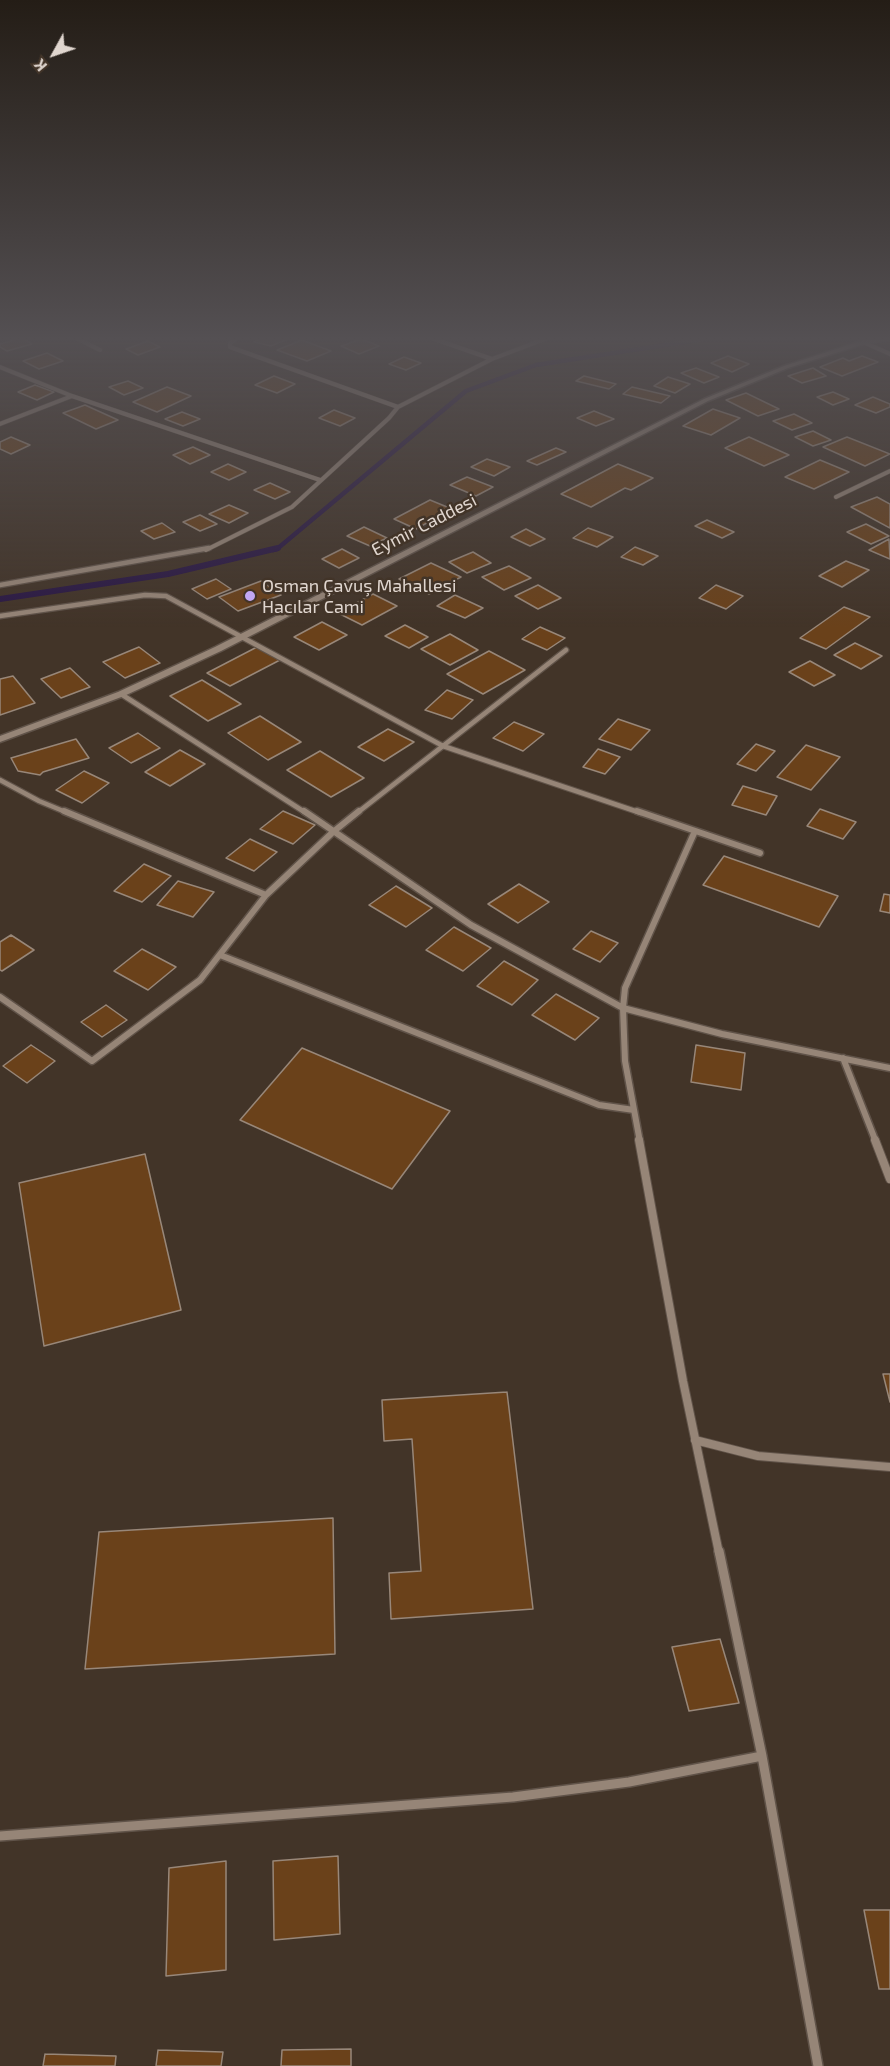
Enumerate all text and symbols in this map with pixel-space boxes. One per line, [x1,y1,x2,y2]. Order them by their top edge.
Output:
north arrow [24,24,84,84]
text: K [29,56,50,76]
street label: Eymir Caddesi [368,489,480,561]
place label: Osman Çavuş Mahallesi Hacılar Cami [262,575,456,618]
marker: Osman Çavuş Mahallesi Hacılar Cami [243,589,257,603]

